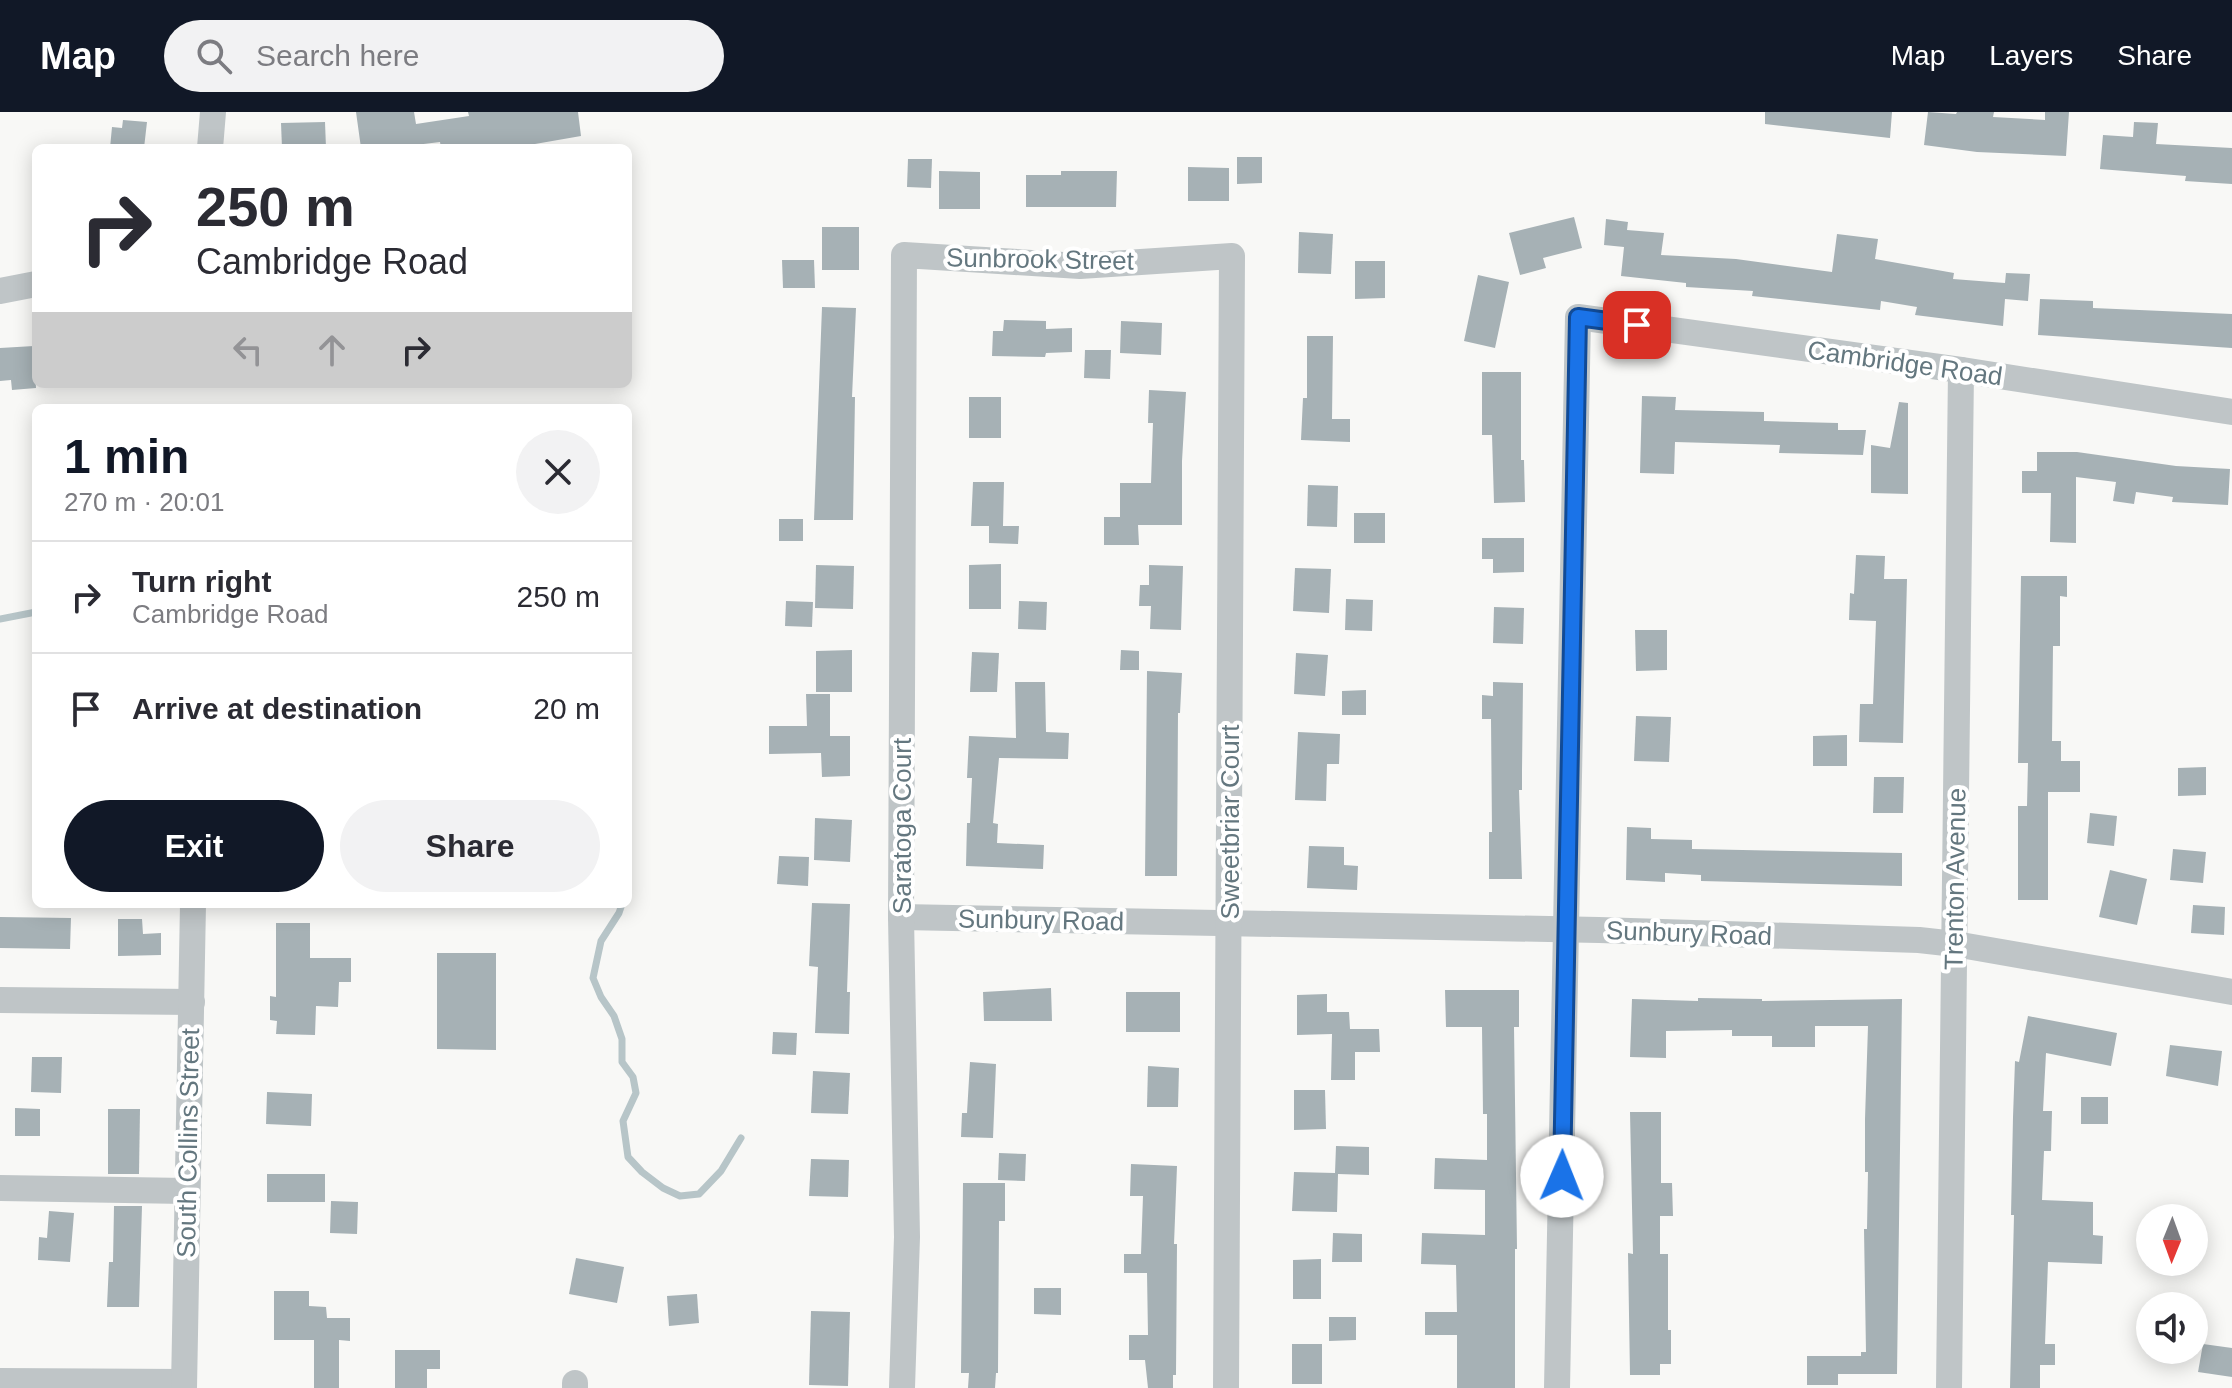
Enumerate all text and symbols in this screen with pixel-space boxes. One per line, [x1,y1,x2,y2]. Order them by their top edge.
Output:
search box [164,20,724,92]
icon: search [192,34,236,78]
text: Map [40,35,116,77]
text: Search here [256,39,419,72]
text: Map [1891,40,1945,71]
text: Layers [1989,40,2073,71]
text: Share [2117,40,2192,71]
text: 250 m [196,175,355,238]
icon: right [64,176,168,280]
text: Cambridge Road [196,241,468,282]
street label: Sunbrook Street [946,242,1135,276]
pin [1603,291,1671,359]
icon: arrive [1615,303,1659,347]
icon: left [226,328,270,372]
icon: ahead [310,328,354,372]
icon: right [394,328,438,372]
street label: Cambridge Road [1806,334,2004,392]
text: 1 min [64,430,189,483]
button: close [516,430,600,514]
text: 270 m · 20:01 [64,487,224,517]
text: Turn right [132,565,271,598]
icon: right [64,575,108,619]
text: 250 m [517,580,600,613]
text: Cambridge Road [132,599,329,629]
icon: arrive [64,687,108,731]
text: Arrive at destination [132,692,422,725]
text: 20 m [533,692,600,725]
street label: Sweetbriar Court [1215,724,1245,920]
street label: Saratoga Court [887,737,917,914]
street label: Trenton Avenue [1938,788,1972,970]
button: Exit [64,800,324,892]
button: Share [340,800,600,892]
street label: Sunbury Road [958,904,1124,936]
street label: Sunbury Road [1605,915,1773,951]
street label: South Collins Street [171,1027,205,1258]
position arrow [1520,1134,1604,1218]
north arrow [2136,1204,2208,1276]
map controls [2136,1204,2208,1364]
button: sound [2136,1292,2208,1364]

